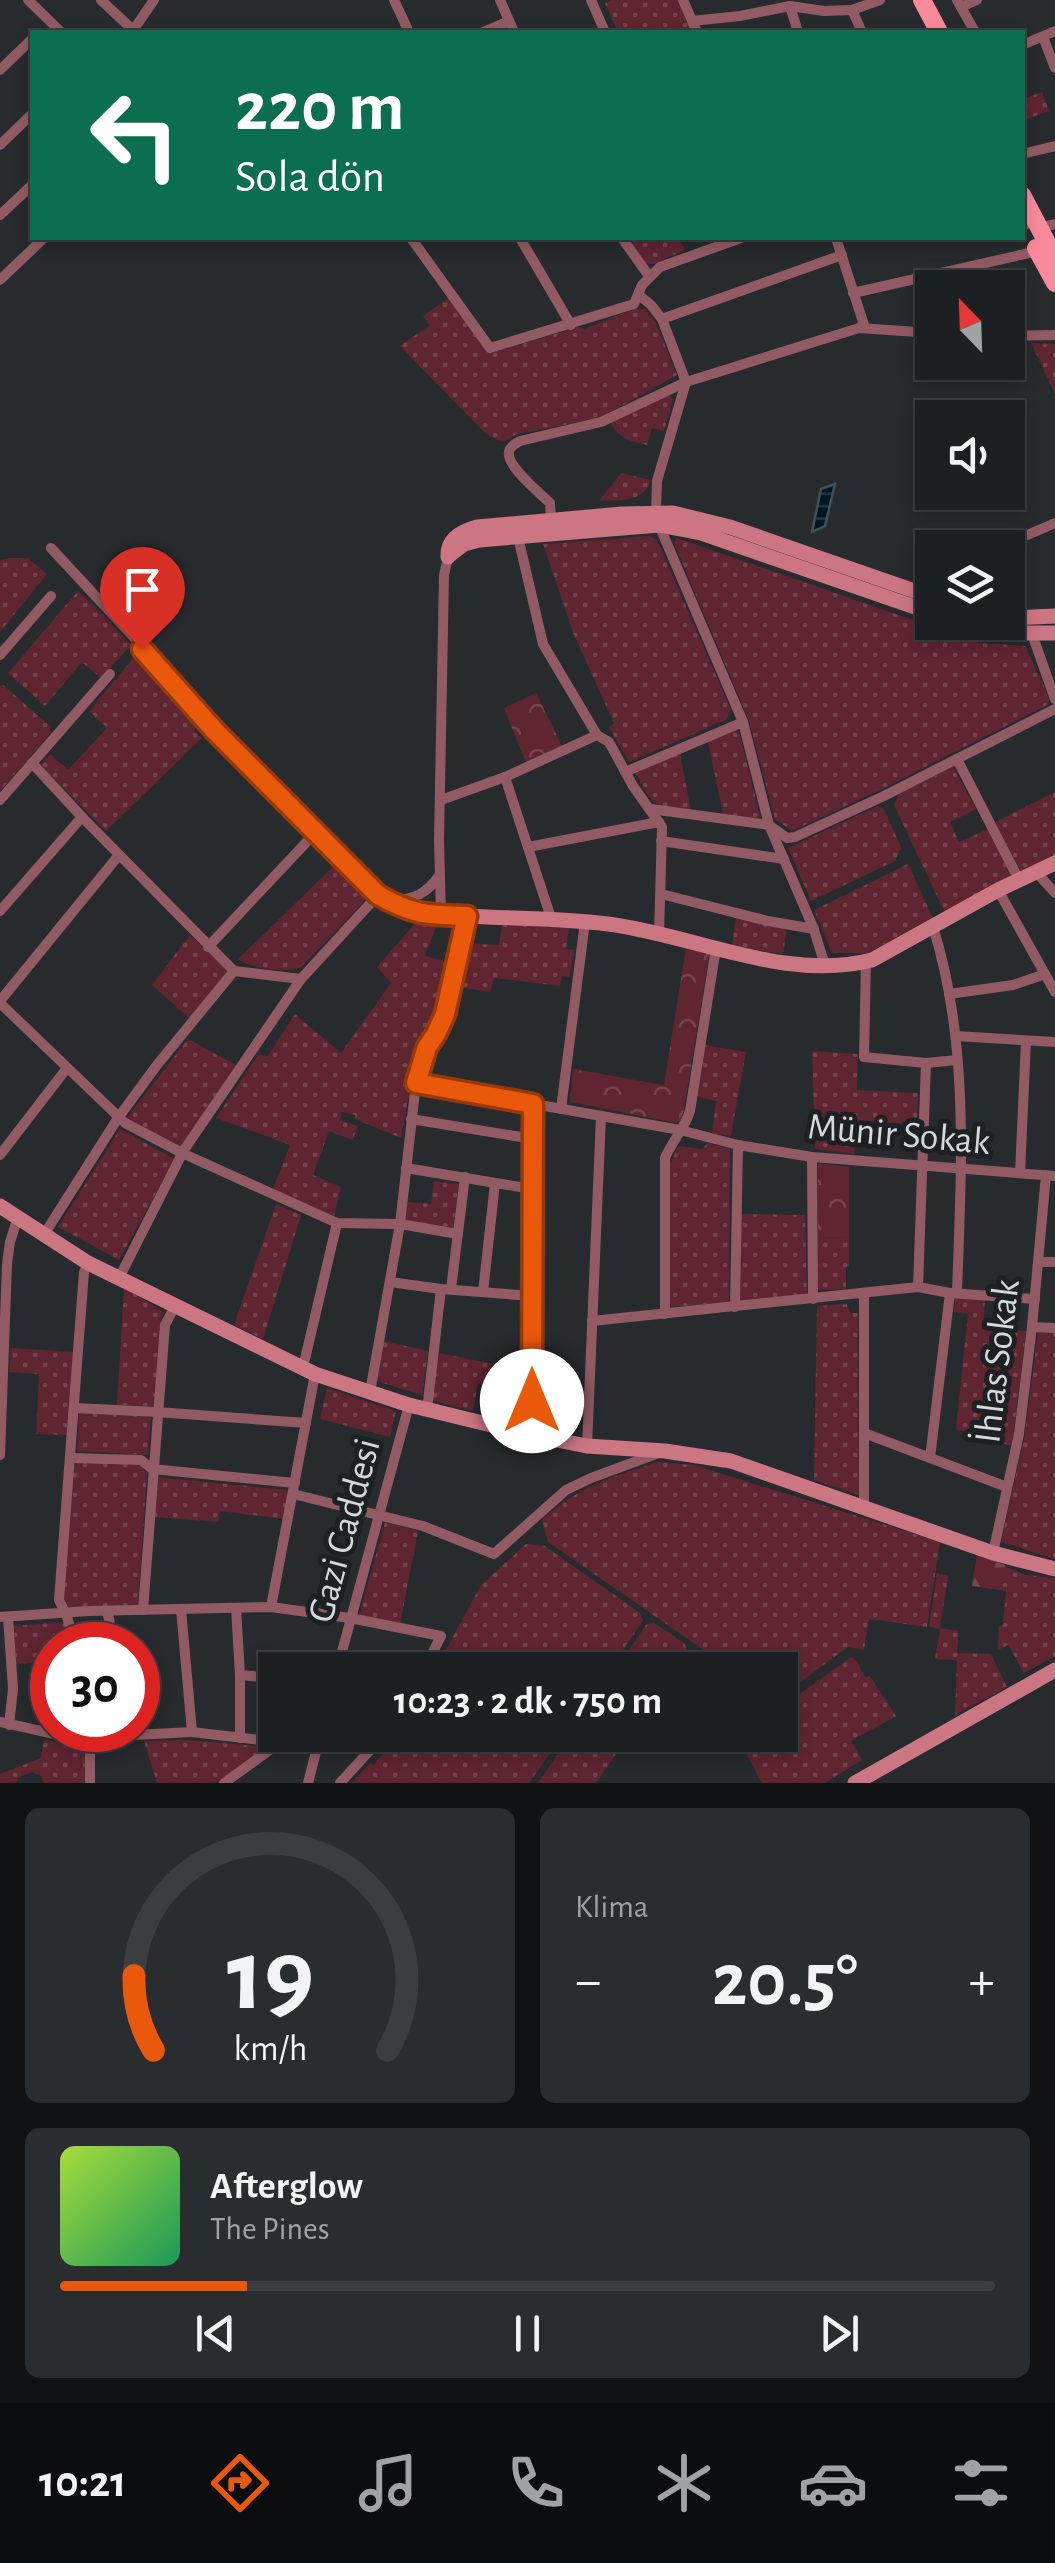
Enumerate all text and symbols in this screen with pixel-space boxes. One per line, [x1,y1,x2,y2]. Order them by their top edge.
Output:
icon: left [70,70,200,200]
text: 220 m [235,73,404,143]
text: Sola dön [235,155,385,200]
north arrow [915,270,1025,380]
map controls [915,270,1025,640]
button: sound [915,400,1025,510]
button: layers [915,530,1025,640]
pin [100,547,185,650]
icon: arrive [115,562,170,617]
street label: Münir Sokak [806,1108,992,1162]
street label: İhlas Sokak [966,1276,1027,1445]
position arrow [480,1349,584,1453]
street label: Gazi Caddesi [302,1435,388,1626]
speed limit sign: 30 [30,1622,160,1752]
text: 10:23 · 2 dk · 750 m [394,1683,662,1721]
text: Klima [575,1891,649,1923]
text: 19 [226,1925,314,2029]
text: 20.5° [712,1944,858,2019]
text: − [575,1954,601,2009]
text: + [969,1954,995,2009]
text: km/h [233,2031,307,2067]
text: Afterglow [210,2168,363,2206]
text: The Pines [210,2213,330,2245]
icon: previous [188,2306,243,2361]
icon: pause [500,2306,555,2361]
icon: next [812,2306,867,2361]
icon: directions [205,2448,275,2518]
icon: music [353,2448,423,2518]
icon: phone [501,2448,571,2518]
icon: climate [649,2448,719,2518]
icon: car [798,2448,868,2518]
icon: filters [946,2448,1016,2518]
text: 10:21 [39,2460,126,2505]

